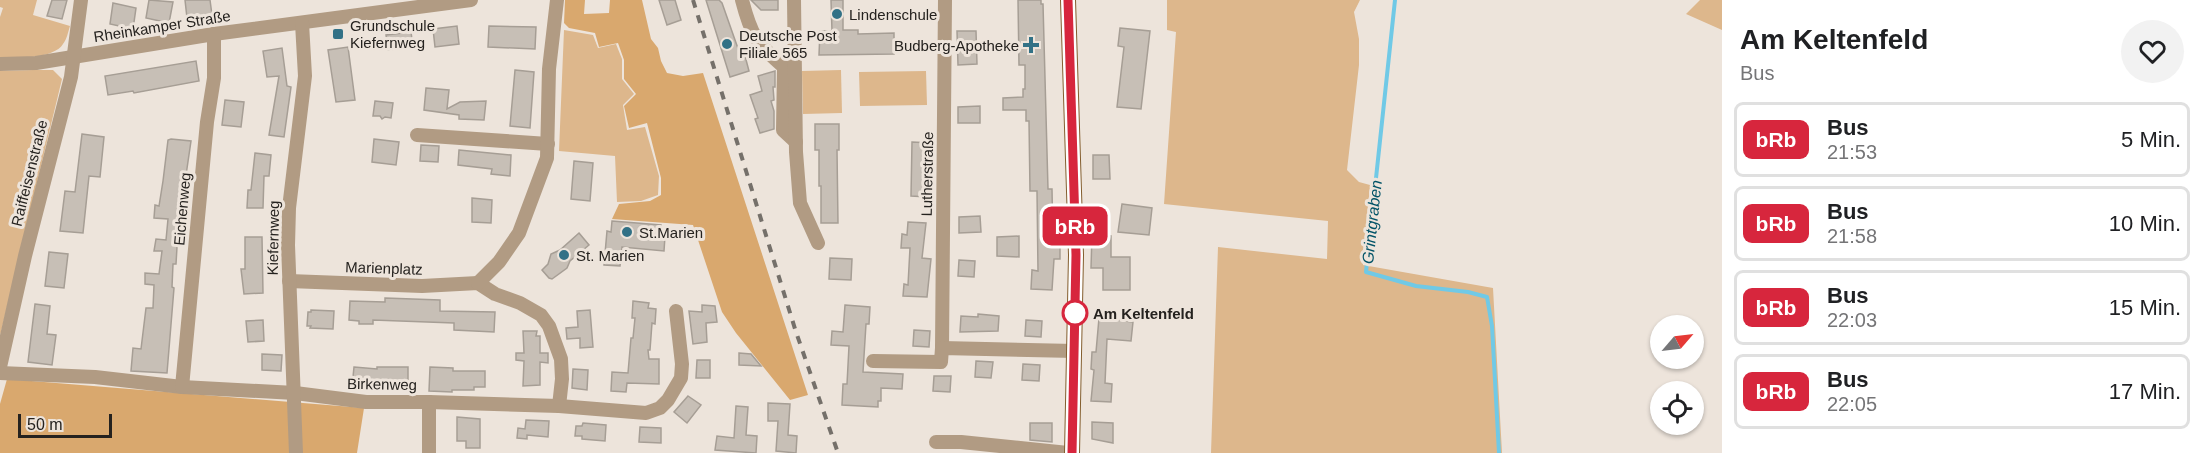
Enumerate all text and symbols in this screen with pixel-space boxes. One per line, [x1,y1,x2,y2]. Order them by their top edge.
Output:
place label: Lindenschule [849,6,937,23]
street label: Rheinkamper Straße [92,7,232,45]
marker: Lindenschule [830,7,844,21]
place label: Grundschule Kiefernweg [350,17,435,51]
button: heart [2121,20,2184,83]
text: Am Keltenfeld [1740,24,1928,55]
marker: Grundschule Kiefernweg [331,27,345,41]
place label: Deutsche Post Filiale 565 [739,27,837,61]
marker: Deutsche Post Filiale 565 [720,37,734,51]
place label: Budberg-Apotheke [894,37,1019,54]
marker: Budberg-Apotheke [1024,38,1038,52]
text: Bus [1740,62,1774,84]
text: Bus [1827,115,1869,140]
street label: Raiffeisenstraße [8,118,50,228]
text: 5 Min. [2121,127,2181,152]
text: bRb [1756,128,1796,151]
street label: Lutherstraße [918,131,936,217]
text: 21:53 [1827,141,1877,163]
street label: Eichenweg [170,172,194,246]
water label: Grintgraben [1359,179,1385,265]
text: Bus [1827,199,1869,224]
street label: Kiefernweg [264,200,282,276]
line badge: bRb [1040,206,1110,246]
text: 10 Min. [2109,211,2181,236]
text: bRb [1756,212,1796,235]
text: bRb [1055,215,1095,238]
place label: St.Marien [639,224,703,241]
marker: St.Marien [620,225,634,239]
text: 21:58 [1827,225,1877,247]
place label: St. Marien [576,247,644,264]
marker: St. Marien [557,248,571,262]
street label: Marienplatz [345,258,423,278]
text: Bus [1827,283,1869,308]
text: 15 Min. [2109,295,2181,320]
text: bRb [1756,296,1796,319]
marker: Am Keltenfeld [1062,300,1088,326]
place label: Am Keltenfeld [1093,305,1194,322]
text: 22:03 [1827,309,1877,331]
north arrow [1650,315,1704,369]
map controls [1650,315,1704,435]
text: Bus [1827,367,1869,392]
street label: Birkenweg [347,375,417,393]
text: 17 Min. [2109,379,2181,404]
text: bRb [1756,380,1796,403]
button: locate [1650,381,1704,435]
text: 22:05 [1827,393,1877,415]
scale bar [18,411,112,438]
text: 50 m [27,416,63,433]

